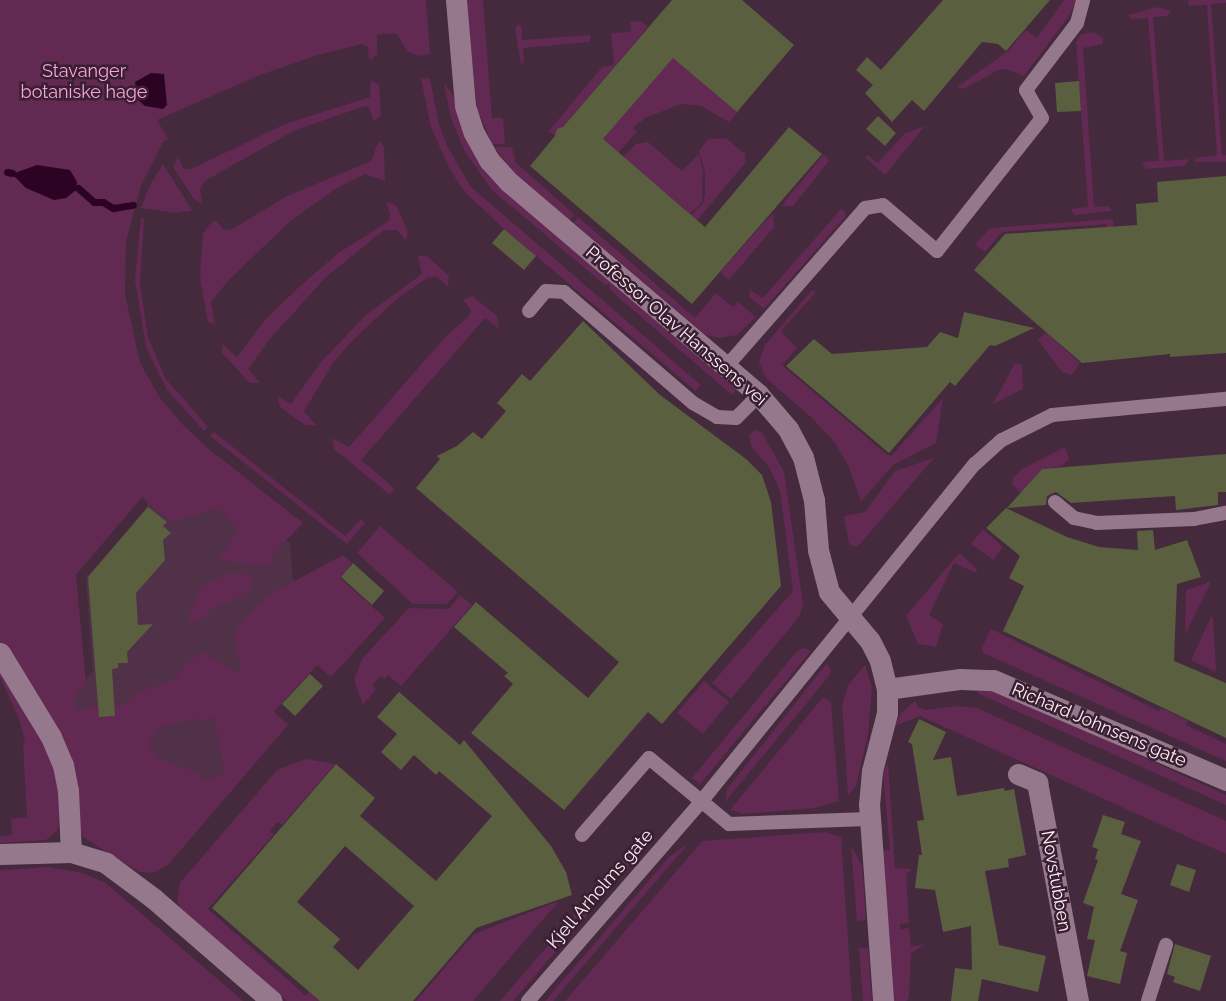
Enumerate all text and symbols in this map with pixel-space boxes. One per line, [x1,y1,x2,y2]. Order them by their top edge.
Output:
park label: Stavanger botaniske hage [21,61,147,104]
street label: Professor Olav Hanssens vei [581,241,771,411]
street label: Richard Johnsens gate [1008,678,1190,772]
street label: Kjell Arholms gate [542,824,658,954]
street label: Novstubben [1036,829,1076,933]

